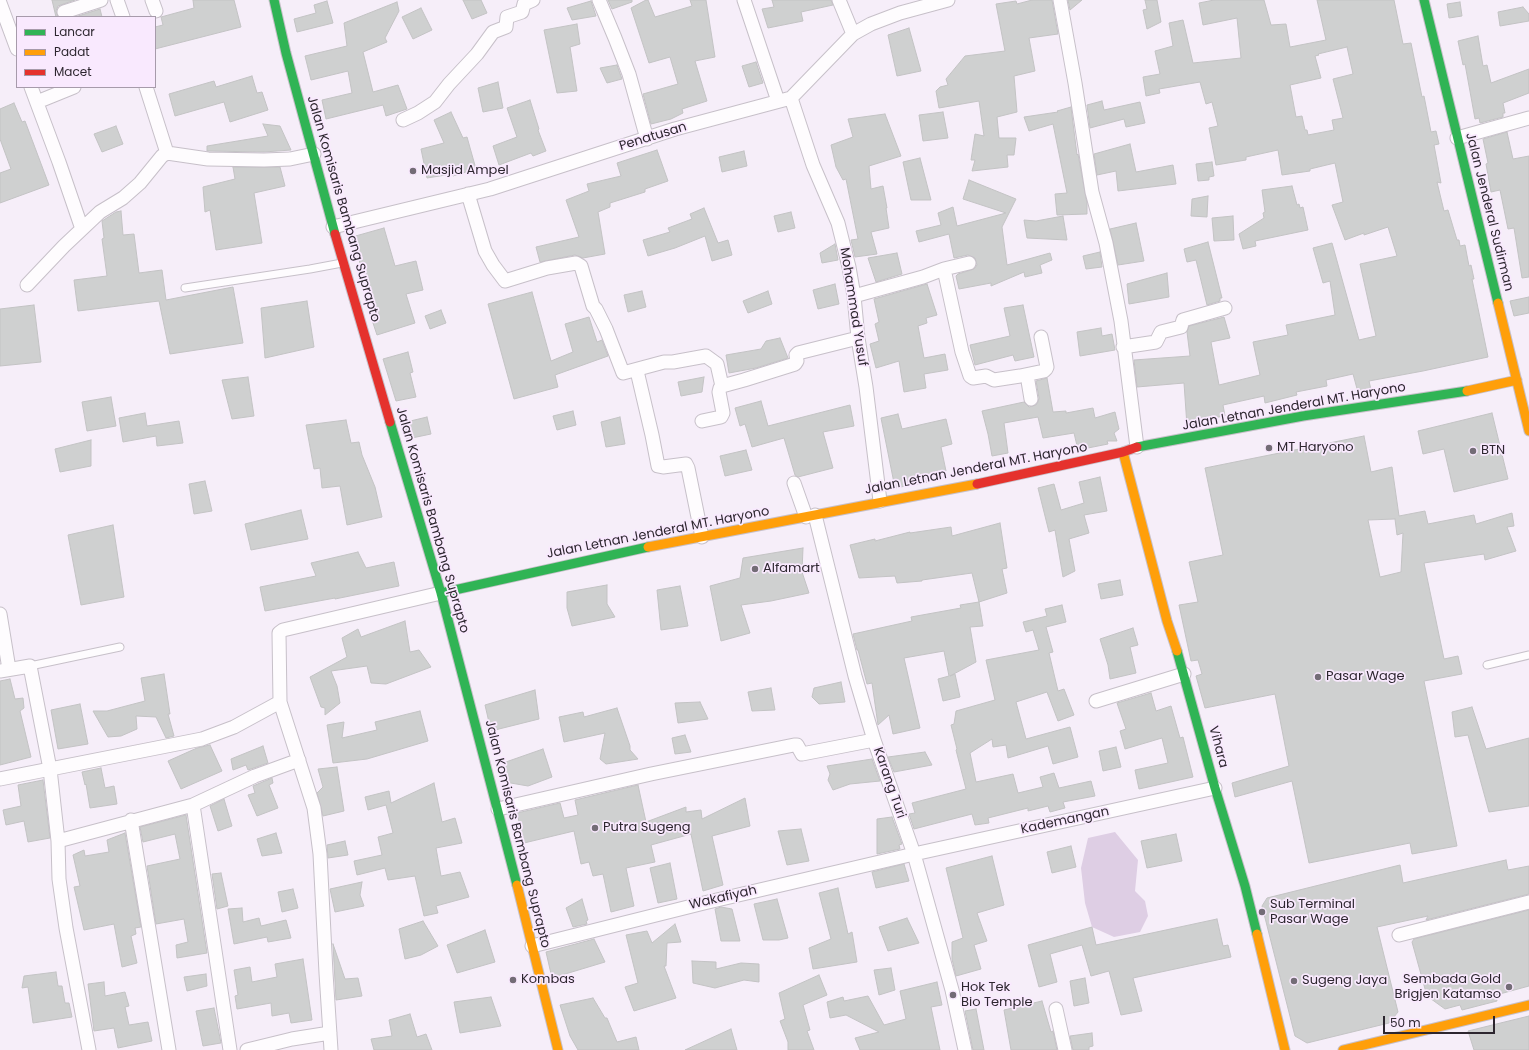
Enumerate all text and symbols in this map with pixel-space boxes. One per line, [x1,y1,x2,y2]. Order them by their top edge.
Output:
legend [16,16,156,88]
text: Lancar [54,23,95,40]
text: Padat [54,43,90,60]
text: Macet [54,63,92,80]
street label: Jalan Komisaris Bambang Suprapto [303,94,383,324]
street label: Penatusan [617,119,689,155]
street label: Jalan Jenderal Sudirman [1462,131,1516,293]
place label: Masjid Ampel [421,163,509,179]
marker: Masjid Ampel [408,166,418,176]
street label: Mohammad Yusuf [836,247,870,367]
street label: Jalan Letnan Jenderal MT. Haryono [1181,380,1407,434]
street label: Jalan Komisaris Bambang Suprapto [392,405,472,635]
street label: Jalan Letnan Jenderal MT. Haryono [863,440,1089,498]
place label: MT Haryono [1277,440,1354,456]
marker: MT Haryono [1264,443,1274,453]
place label: BTN [1481,443,1505,459]
marker: BTN [1468,446,1478,456]
street label: Jalan Letnan Jenderal MT. Haryono [545,504,771,562]
place label: Alfamart [763,561,820,577]
marker: Alfamart [750,564,760,574]
place label: Pasar Wage [1326,669,1405,685]
marker: Pasar Wage [1313,672,1323,682]
street label: Jalan Komisaris Bambang Suprapto [481,718,553,950]
street label: Vihara [1205,724,1231,770]
street label: Karang Turi [870,745,908,821]
street label: Kademangan [1019,804,1111,838]
place label: Putra Sugeng [603,820,691,836]
marker: Putra Sugeng [590,823,600,833]
street label: Wakafiyah [688,883,758,913]
place label: Sub Terminal Pasar Wage [1270,897,1355,928]
marker: Sub Terminal Pasar Wage [1257,907,1267,917]
place label: Kombas [521,972,575,988]
place label: Sembada Gold Brigjen Katamso [1395,972,1501,1003]
place label: Sugeng Jaya [1302,973,1387,989]
marker: Kombas [508,975,518,985]
marker: Sugeng Jaya [1289,976,1299,986]
place label: Hok Tek Bio Temple [961,980,1032,1011]
marker: Sembada Gold Brigjen Katamso [1504,982,1514,992]
marker: Hok Tek Bio Temple [948,990,958,1000]
scale bar [1385,1008,1497,1034]
text: 50 m [1390,1014,1421,1031]

